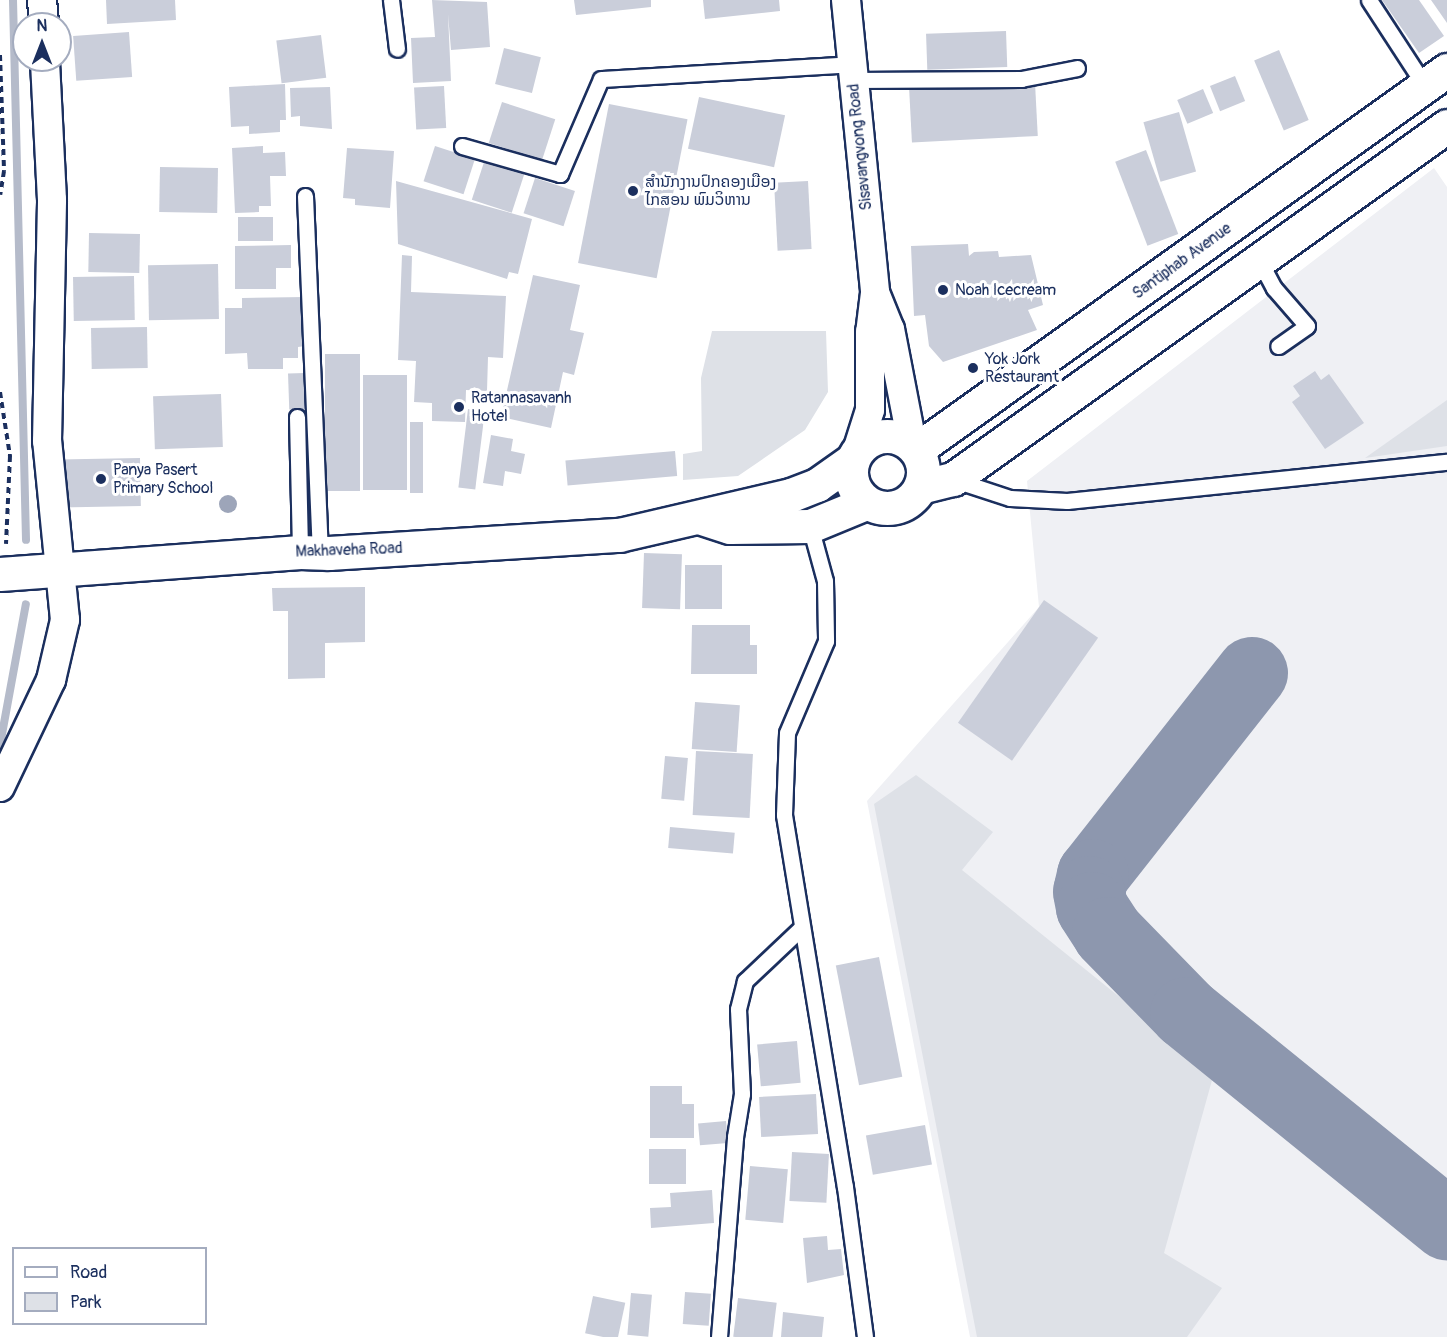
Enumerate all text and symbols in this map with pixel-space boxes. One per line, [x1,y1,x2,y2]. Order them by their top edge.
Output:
north arrow [12,12,72,72]
text: N [37,16,47,36]
street label: Sisavangvong Road [844,83,876,211]
place label: ສຳນັກງານປົກຄອງເມືອງ ໄກສອນ ພົມວິຫານ [645,172,776,210]
marker: ສຳນັກງານປົກຄອງເມືອງ ໄກສອນ ພົມວິຫານ [626,184,640,198]
street label: Santiphab Avenue [1129,219,1235,303]
place label: Noah Icecream [955,280,1056,300]
marker: Noah Icecream [936,283,950,297]
place label: Yok Jork Restaurant [985,349,1059,387]
marker: Yok Jork Restaurant [966,361,980,375]
place label: Ratannasavanh Hotel [471,388,571,426]
marker: Ratannasavanh Hotel [452,400,466,414]
place label: Panya Pasert Primary School [113,460,213,498]
marker: Panya Pasert Primary School [94,472,108,486]
street label: Makhaveha Road [295,539,403,561]
legend [12,1247,207,1325]
text: Road [70,1261,107,1284]
text: Park [70,1291,102,1314]

